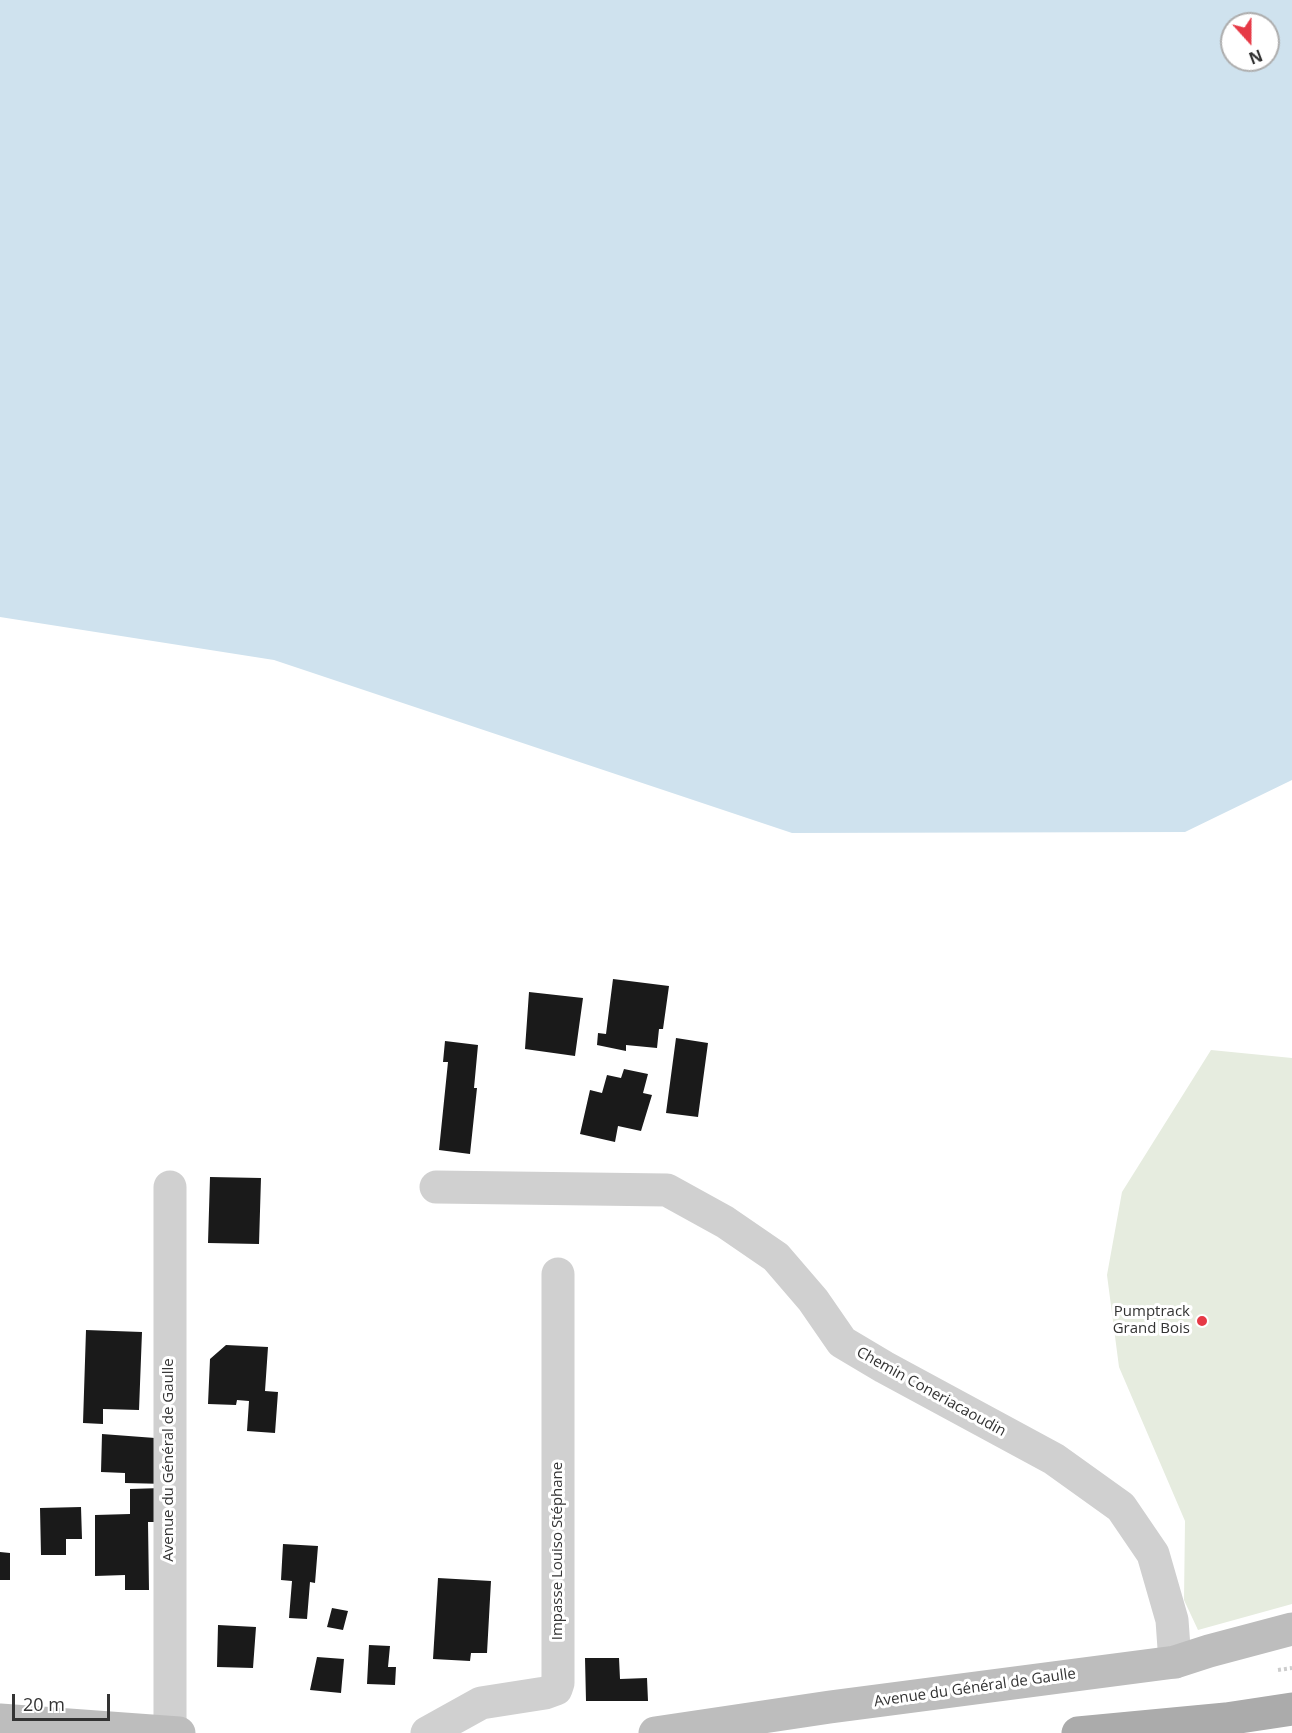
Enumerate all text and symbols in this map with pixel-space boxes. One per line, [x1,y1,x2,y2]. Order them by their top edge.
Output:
north arrow [1220,12,1280,72]
text: N [1246,44,1266,70]
place label: Pumptrack Grand Bois [1113,1303,1190,1338]
marker: Pumptrack Grand Bois [1195,1314,1209,1328]
street label: Chemin Coneriacaoudin [853,1343,1009,1441]
street label: Avenue du Général de Gaulle [160,1358,178,1562]
street label: Impasse Louiso Stéphane [549,1462,567,1640]
street label: Avenue du Général de Gaulle [873,1665,1077,1711]
scale bar [15,1682,112,1720]
text: 20 m [23,1692,65,1716]

